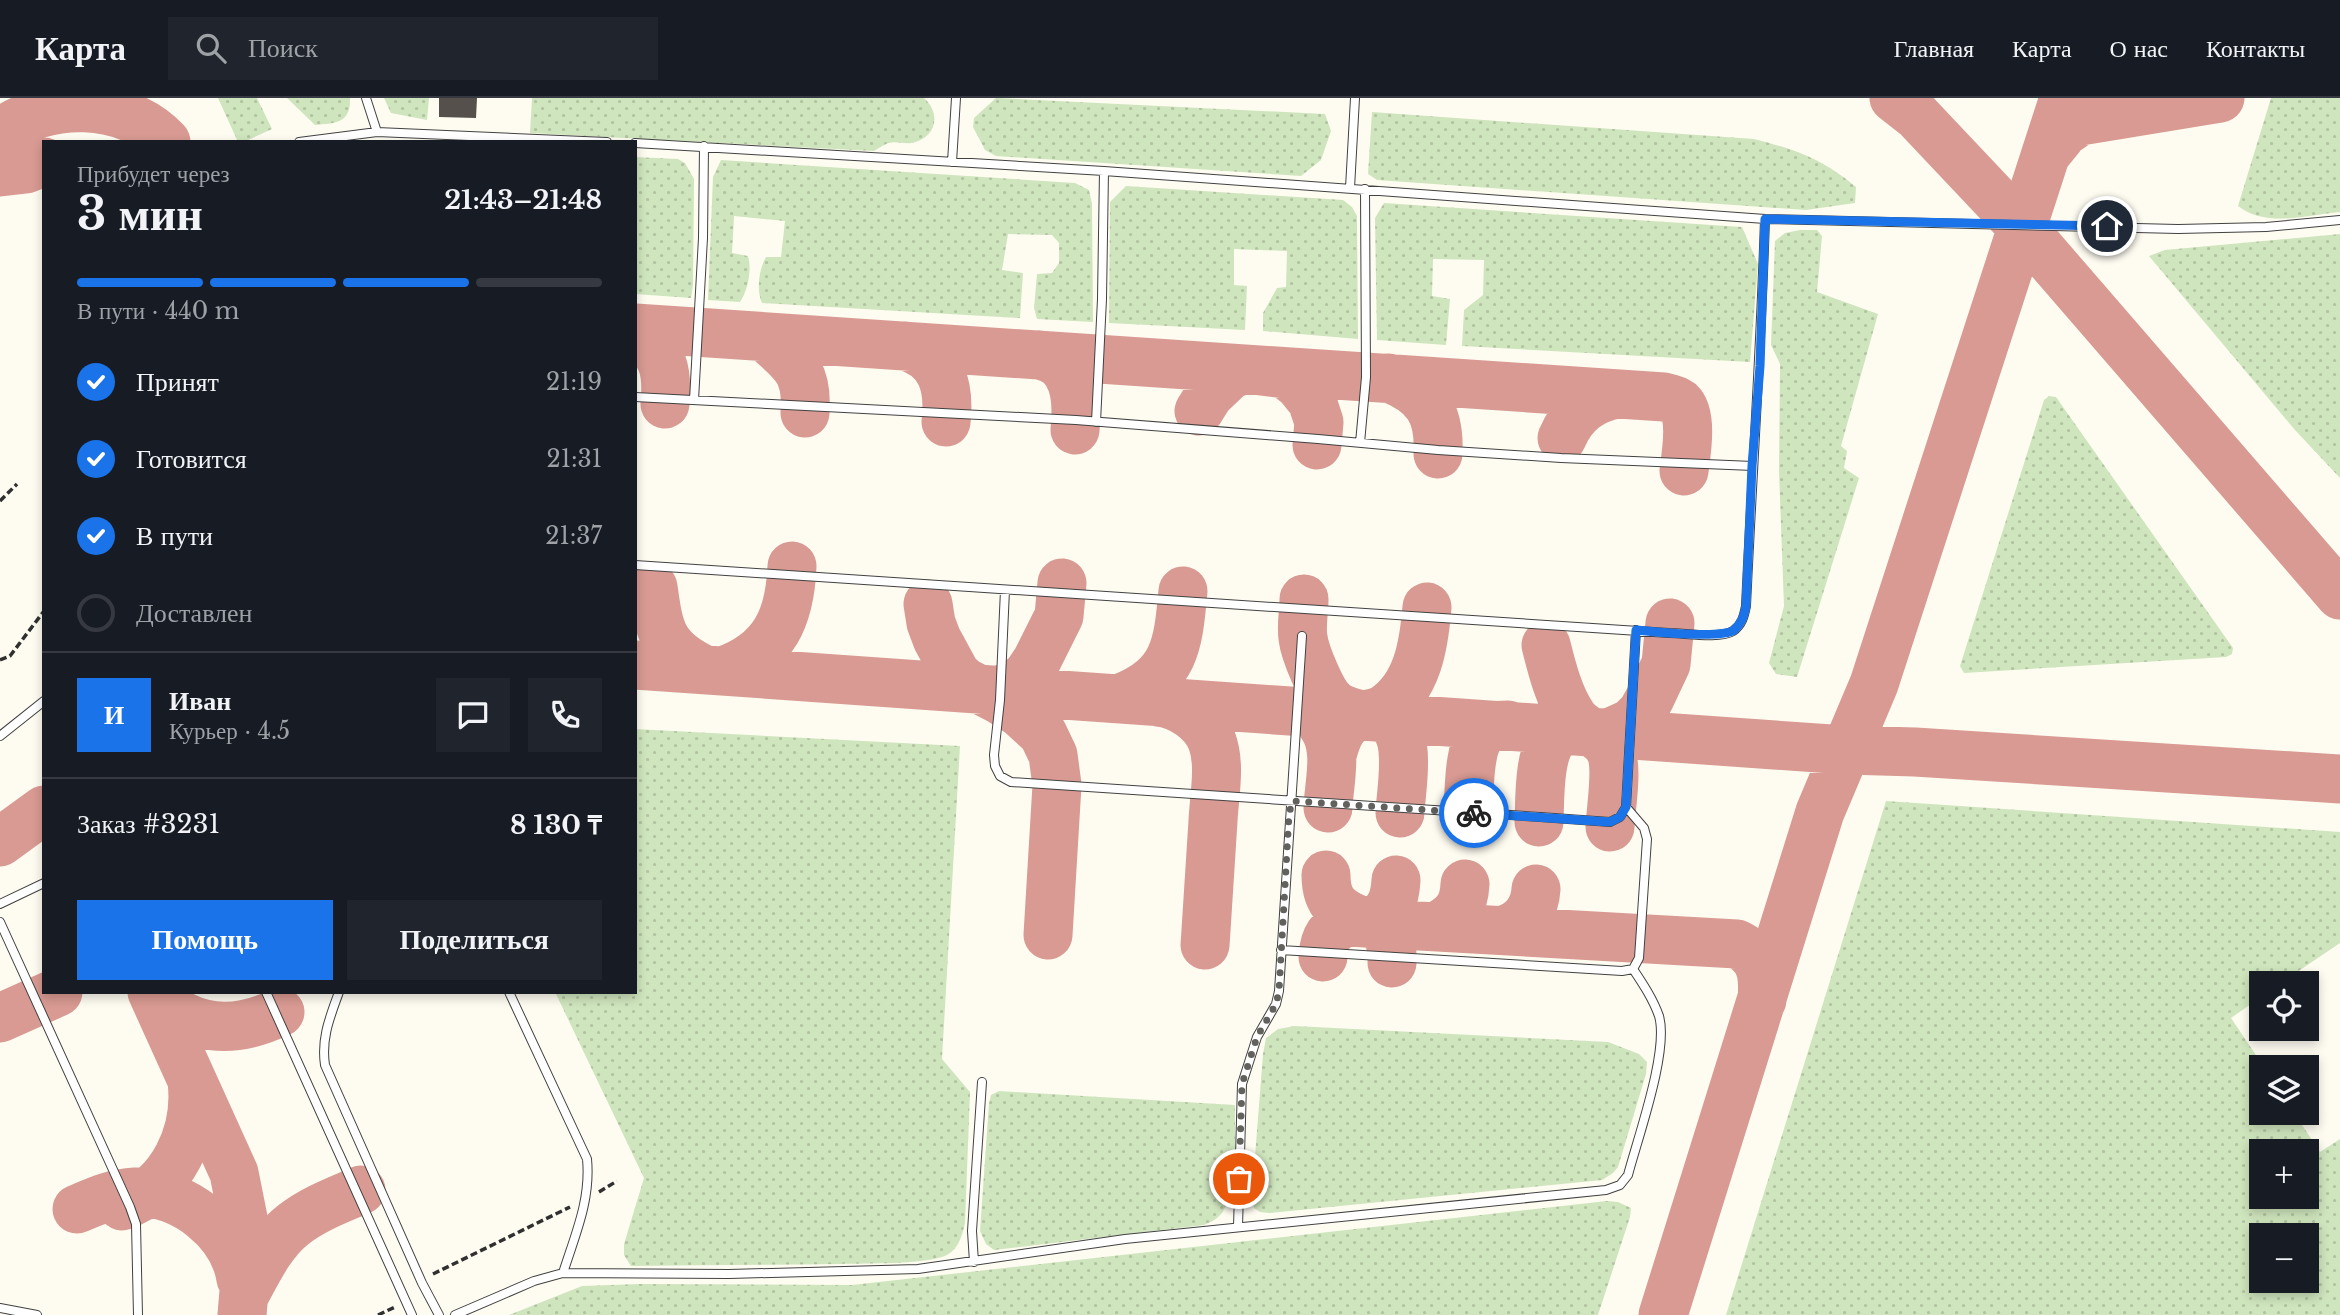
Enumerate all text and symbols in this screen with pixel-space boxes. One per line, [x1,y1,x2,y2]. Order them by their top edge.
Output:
search box [168,17,658,80]
text: Карта [35,28,126,69]
icon: search [192,29,230,67]
text: Поиск [248,32,318,64]
text: Главная [1894,34,1974,63]
text: Карта [2012,34,2072,63]
text: О нас [2110,34,2168,63]
text: Контакты [2206,34,2305,63]
text: Прибудет через [77,160,230,188]
text: 21:43–21:48 [444,184,602,216]
text: 3 мин [77,185,203,242]
pin [2077,196,2137,256]
icon: home [2088,207,2126,245]
text: В пути · 440 m [77,297,239,325]
icon: check [77,363,115,401]
text: Принят [136,366,219,398]
text: 21:19 [546,368,602,396]
icon: check [77,440,115,478]
text: Готовится [136,443,247,475]
text: 21:31 [547,445,602,473]
icon: check [77,517,115,555]
text: В пути [136,520,213,552]
text: 21:37 [545,522,602,550]
text: Доставлен [136,597,253,629]
button: chat [436,678,510,752]
button: phone [528,678,602,752]
text: Иван [169,685,231,717]
text: И [104,699,124,731]
text: Курьер · 4.5 [169,717,290,745]
courier [1439,778,1509,848]
icon: bike [1455,794,1493,832]
text: Заказ #3231 [77,808,220,840]
text: 8 130 ₸ [510,809,602,841]
button: Помощь [77,900,333,980]
button: Поделиться [347,900,602,980]
map controls [2249,971,2319,1293]
button: locate [2249,971,2319,1041]
button: layers [2249,1055,2319,1125]
button: + [2249,1139,2319,1209]
pin [1209,1149,1269,1209]
icon: bag [1220,1160,1258,1198]
button: − [2249,1223,2319,1293]

